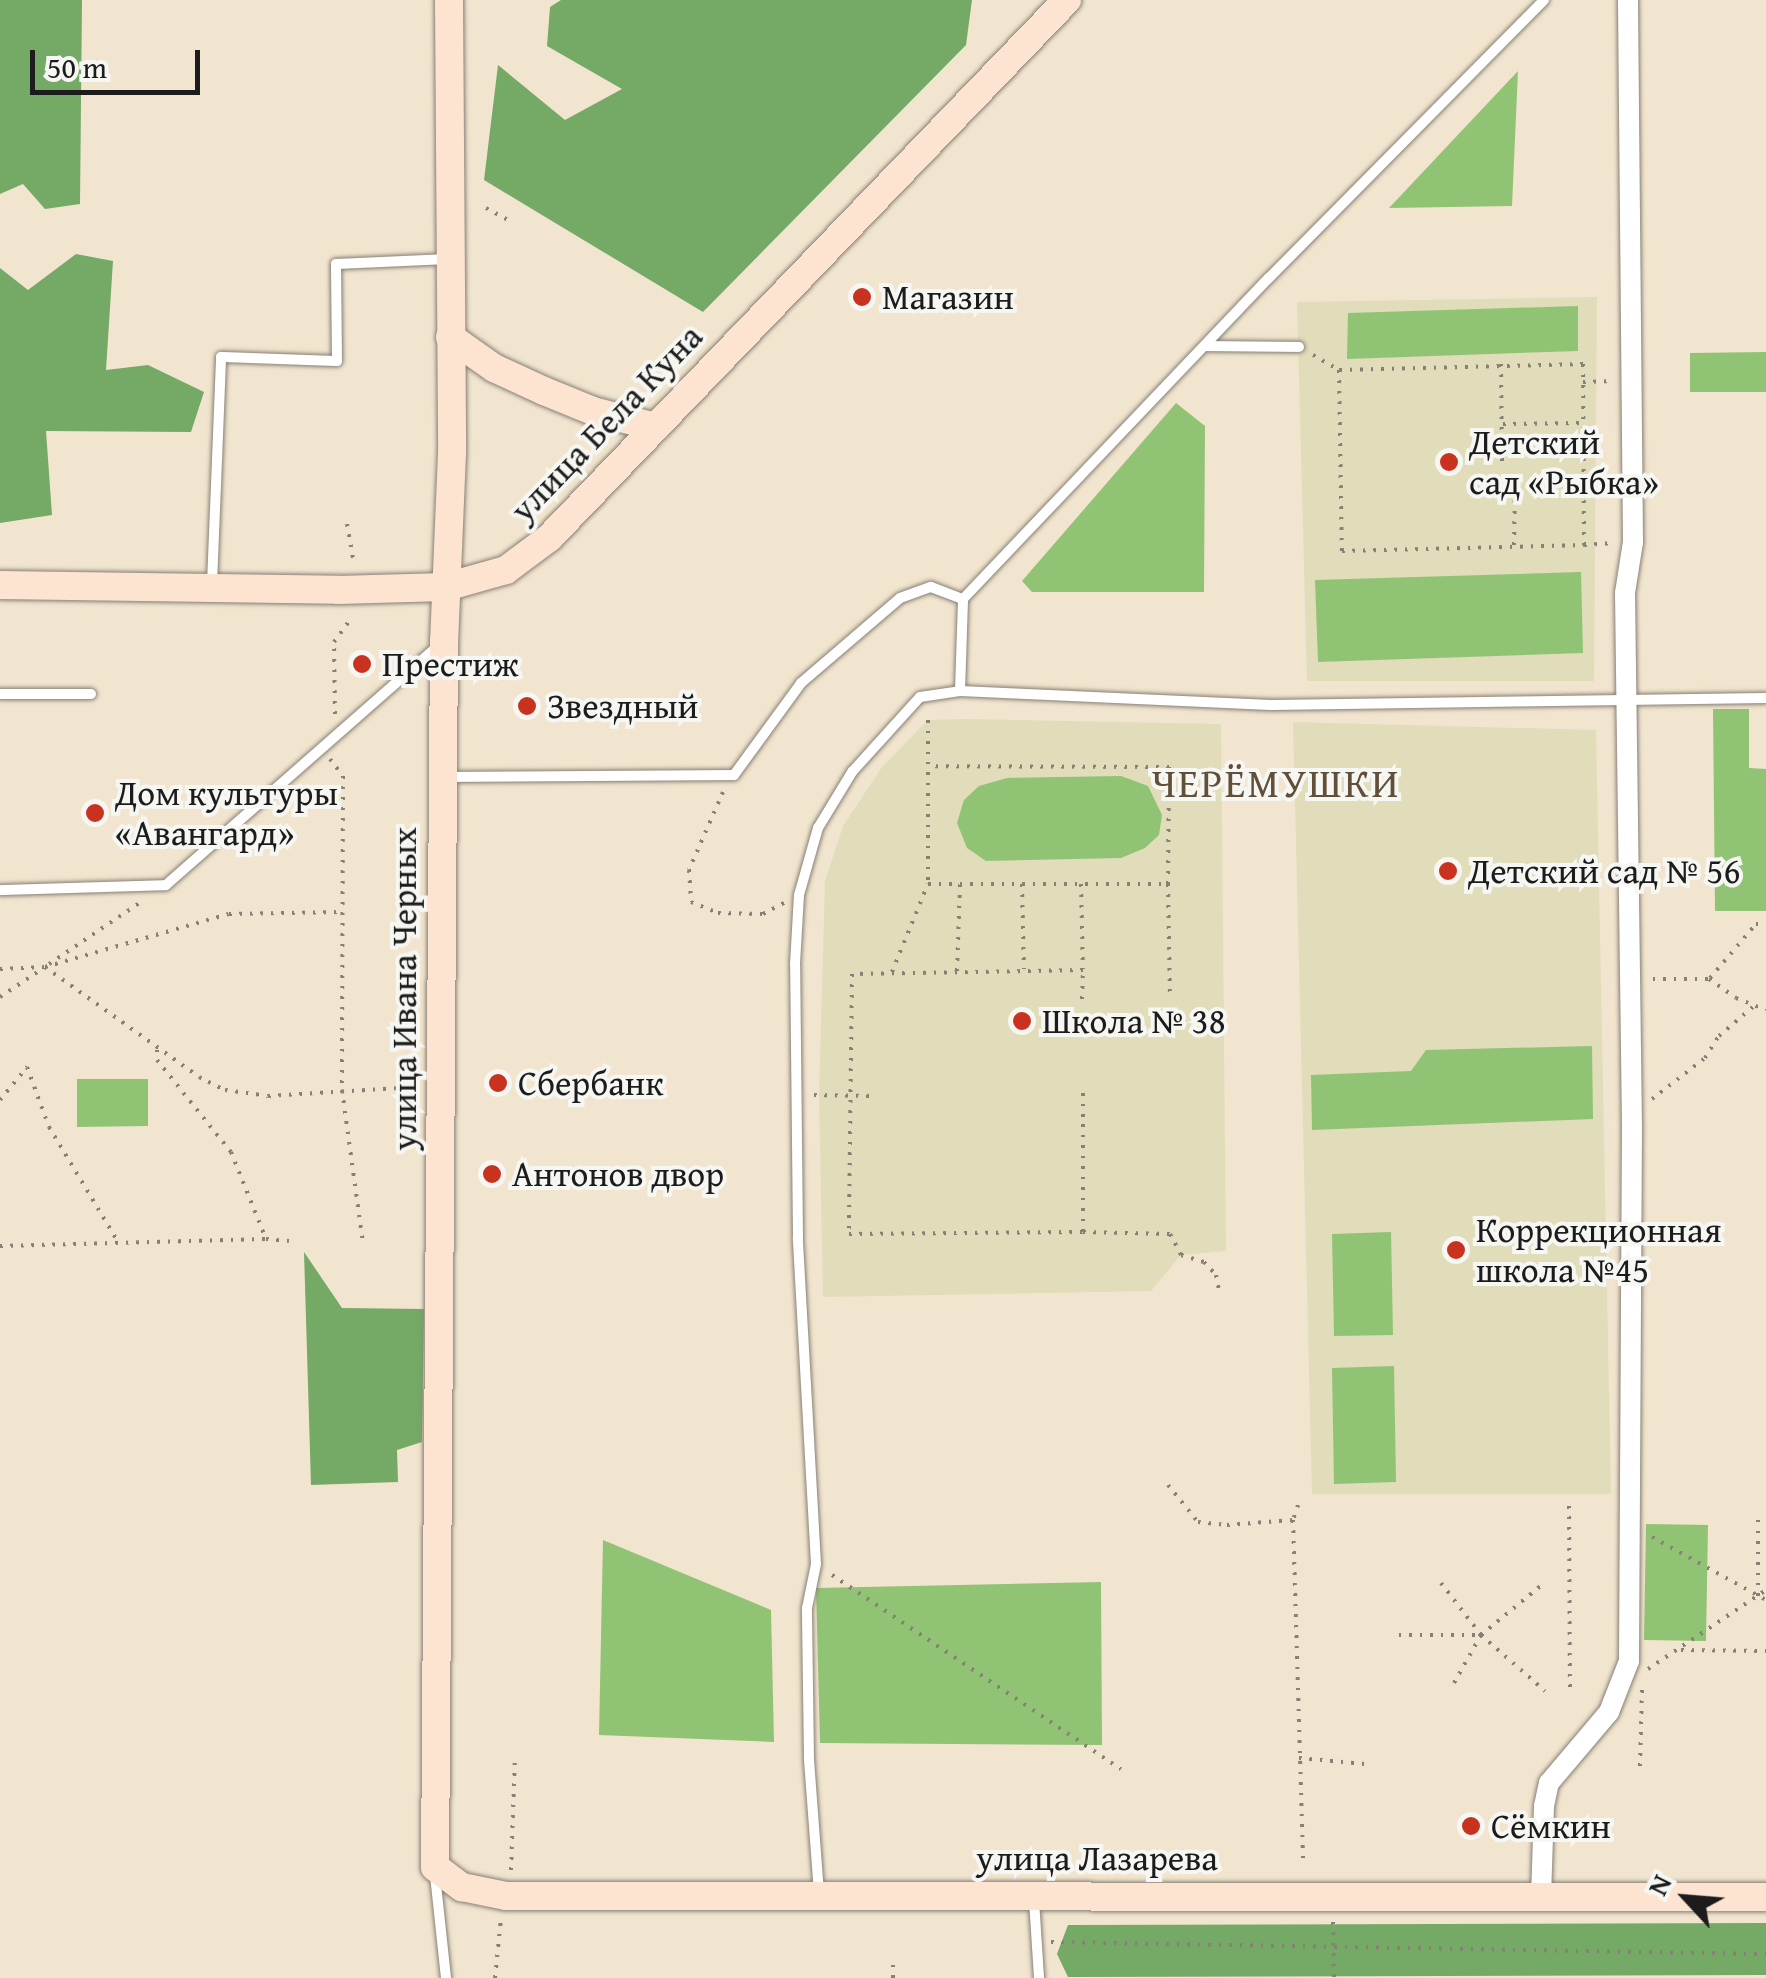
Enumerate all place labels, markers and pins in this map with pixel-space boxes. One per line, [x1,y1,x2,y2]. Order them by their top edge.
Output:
place label: Магазин [882,276,1014,318]
marker: Магазин [851,286,873,308]
place label: Детский сад «Рыбка» [1469,421,1659,503]
marker: Детский сад «Рыбка» [1438,451,1460,473]
place label: Престиж [382,643,519,685]
marker: Престиж [351,653,373,675]
place label: Звездный [547,685,698,727]
marker: Звездный [516,695,538,717]
place label: Дом культуры «Авангард» [115,772,338,854]
marker: Дом культуры «Авангард» [84,802,106,824]
place label: Детский сад № 56 [1468,850,1740,892]
marker: Детский сад № 56 [1437,860,1459,882]
place label: Школа № 38 [1042,1000,1226,1042]
marker: Школа № 38 [1011,1010,1033,1032]
place label: Сбербанк [518,1062,663,1104]
marker: Сбербанк [487,1072,509,1094]
place label: Антонов двор [512,1153,724,1195]
marker: Антонов двор [481,1163,503,1185]
place label: Коррекционная школа №45 [1476,1209,1721,1291]
marker: Коррекционная школа №45 [1445,1239,1467,1261]
place label: Сёмкин [1491,1805,1611,1847]
marker: Сёмкин [1460,1815,1482,1837]

